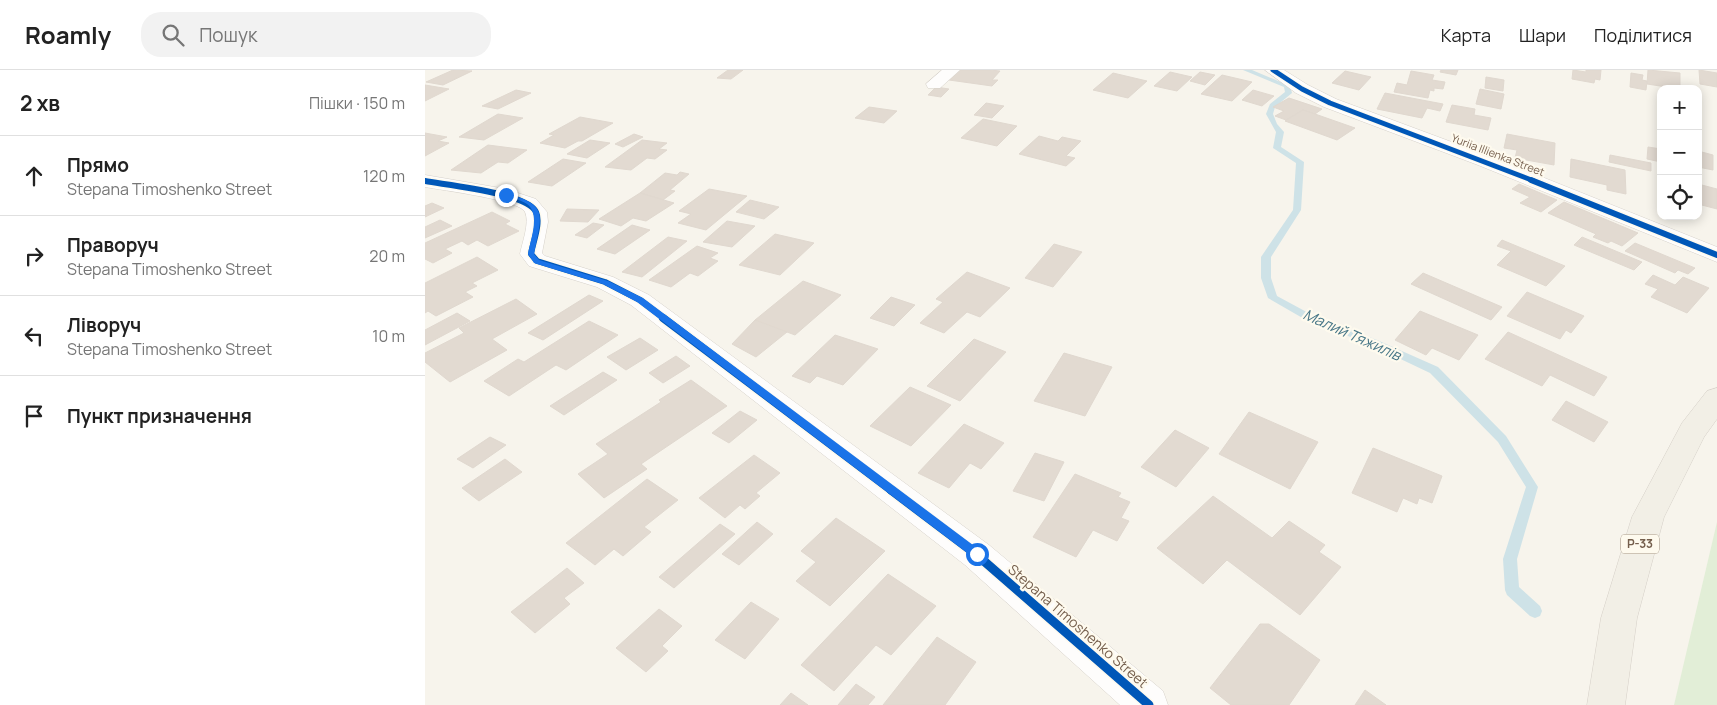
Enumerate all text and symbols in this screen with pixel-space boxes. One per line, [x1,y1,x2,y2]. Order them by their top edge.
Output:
search box [141,12,491,57]
text: Roamly [25,18,111,51]
icon: search [159,21,187,49]
text: Пошук [199,22,257,48]
text: Карта [1441,23,1491,47]
text: Шари [1519,23,1566,47]
text: Поділитися [1594,23,1692,47]
map controls [1657,85,1702,220]
button: + [1657,85,1702,130]
text: 2 хв [20,89,60,117]
text: Пішки · 150 m [309,92,405,114]
street label: Yuriia Illienka Street [1449,130,1547,179]
button: − [1657,130,1702,175]
text: Прямо [67,152,129,178]
icon: ahead [20,162,48,190]
text: 120 m [363,165,405,187]
button: locate [1657,175,1702,220]
text: Stepana Timoshenko Street [67,178,272,200]
route end [495,184,518,207]
text: Праворуч [67,232,159,258]
icon: right [20,242,48,270]
text: 20 m [369,245,405,267]
text: Stepana Timoshenko Street [67,258,272,280]
water label: Малий Тяжилів [1300,304,1405,366]
text: Ліворуч [67,312,141,338]
icon: left [20,322,48,350]
text: 10 m [372,325,405,347]
text: Stepana Timoshenko Street [67,338,272,360]
icon: arrive [20,402,48,430]
text: Пункт призначення [67,403,252,429]
road number: Р-33 [1621,534,1659,554]
route start [966,543,989,566]
street label: Stepana Timoshenko Street [1004,560,1153,692]

